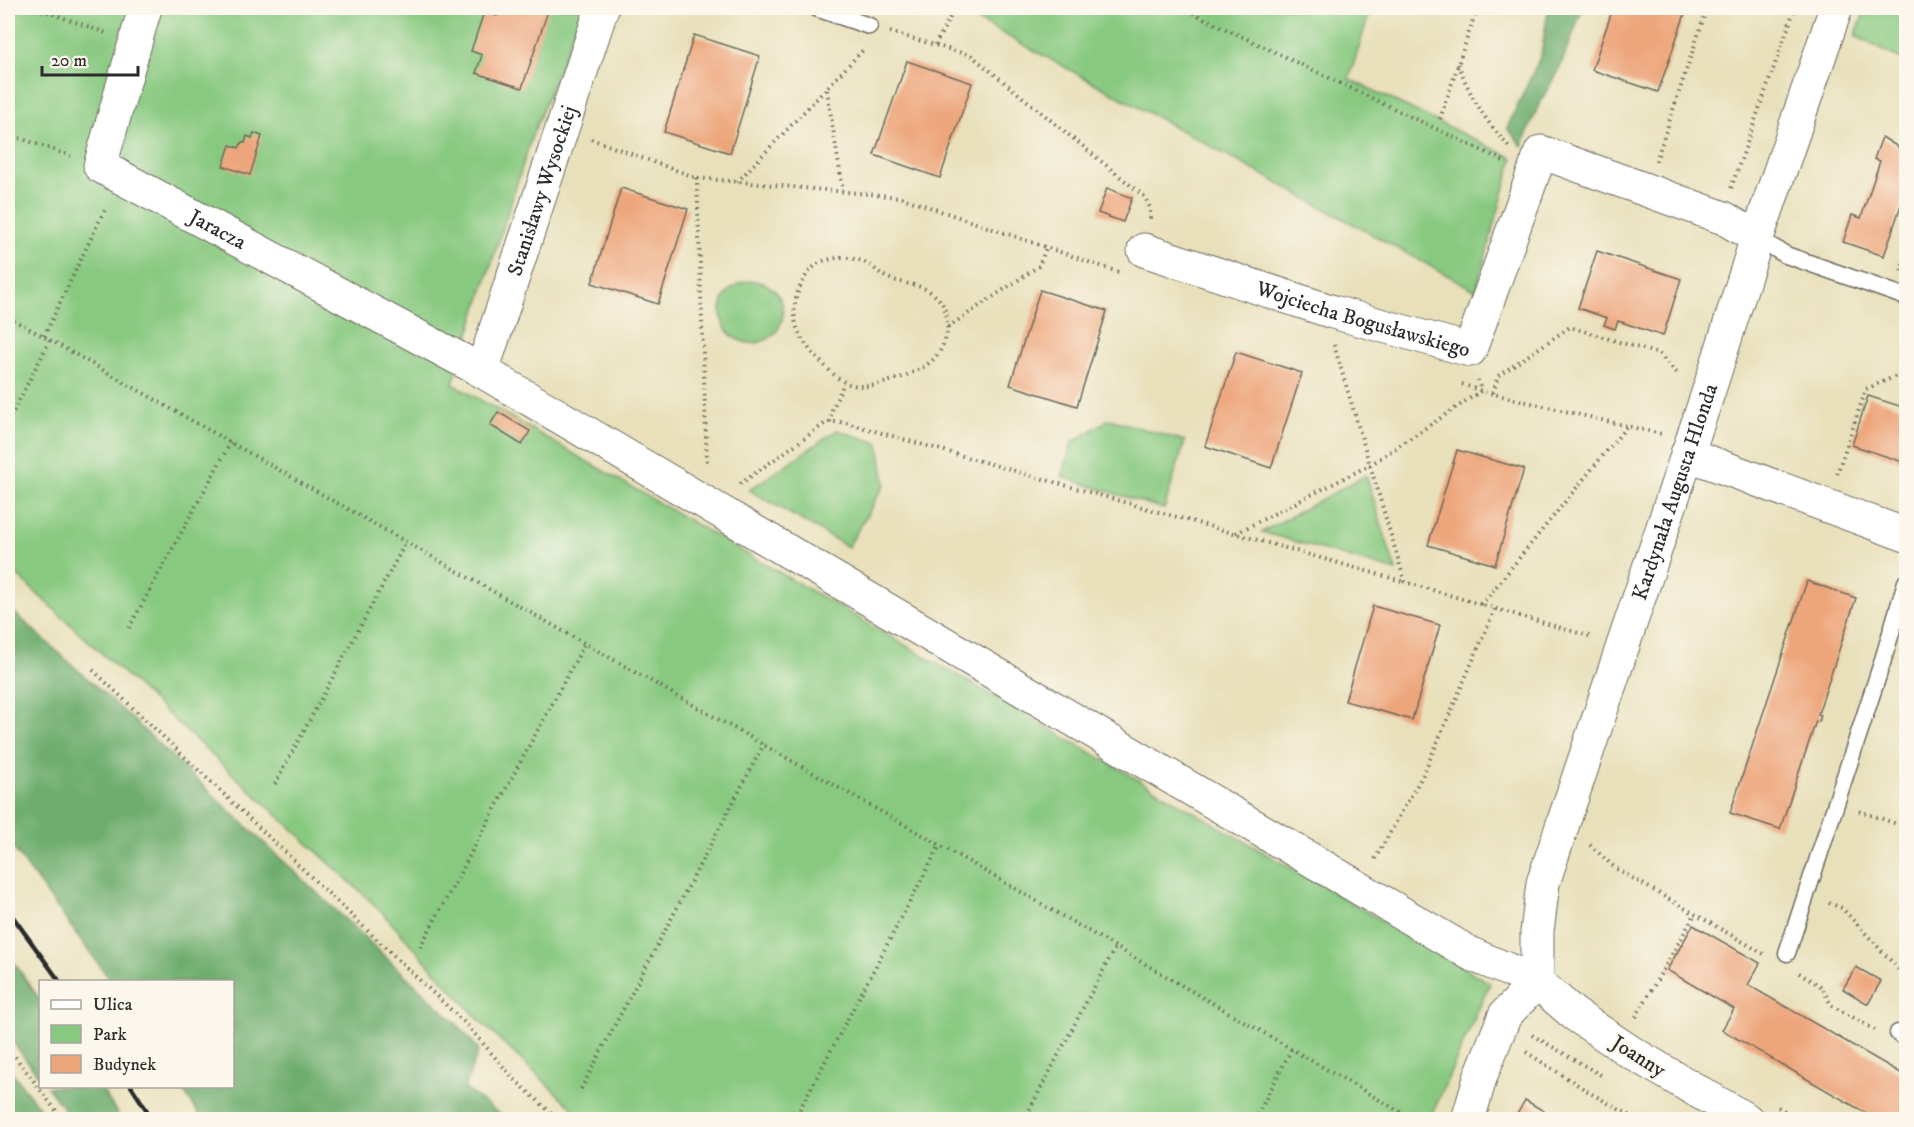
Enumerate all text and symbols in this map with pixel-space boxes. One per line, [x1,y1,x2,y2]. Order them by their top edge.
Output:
scale bar [42,39,138,77]
text: 20 m [51,50,87,72]
street label: Stanisławy Wysockiej [502,102,583,279]
street label: Jaracza [183,203,250,256]
street label: Wojciecha Bogusławskiego [1252,275,1473,363]
street label: Kardynała Augusta Hlonda [1627,380,1724,604]
legend [39,980,234,1088]
text: Ulica [93,994,133,1016]
text: Park [93,1024,127,1046]
street label: Joanny [1605,1029,1671,1084]
text: Budynek [93,1054,156,1076]

